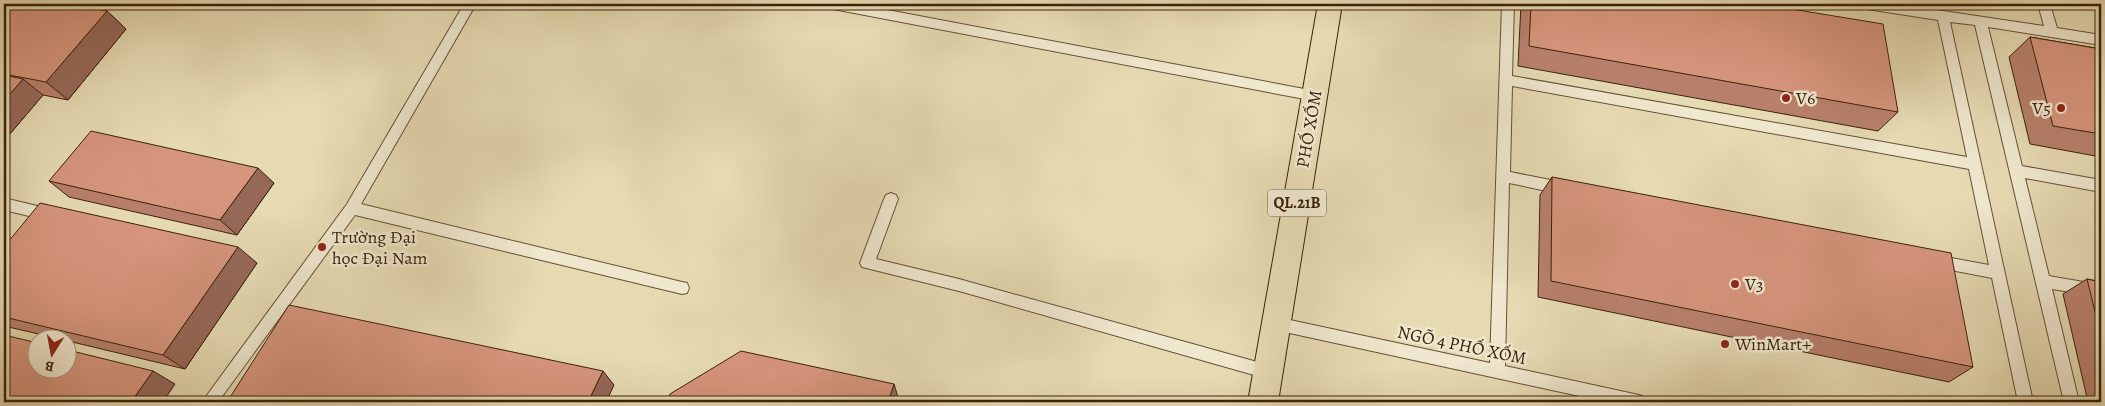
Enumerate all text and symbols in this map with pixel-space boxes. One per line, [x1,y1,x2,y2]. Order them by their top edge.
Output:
place label: V6 [1795,86,1815,110]
street label: PHỐ XỐM [1290,88,1328,170]
marker: V6 [1780,92,1792,104]
place label: V5 [2031,96,2051,120]
marker: V5 [2055,102,2067,114]
road number: QL.21B [1268,190,1326,217]
place label: Trường Đại học Đại Nam [332,225,428,270]
marker: Trường Đại học Đại Nam [316,241,328,253]
place label: V3 [1744,272,1763,296]
marker: V3 [1729,278,1741,290]
street label: NGÕ 4 PHỐ XỐM [1395,320,1529,370]
north arrow [28,328,78,378]
place label: WinMart+ [1734,332,1811,356]
marker: WinMart+ [1719,338,1731,350]
text: B [43,356,56,376]

